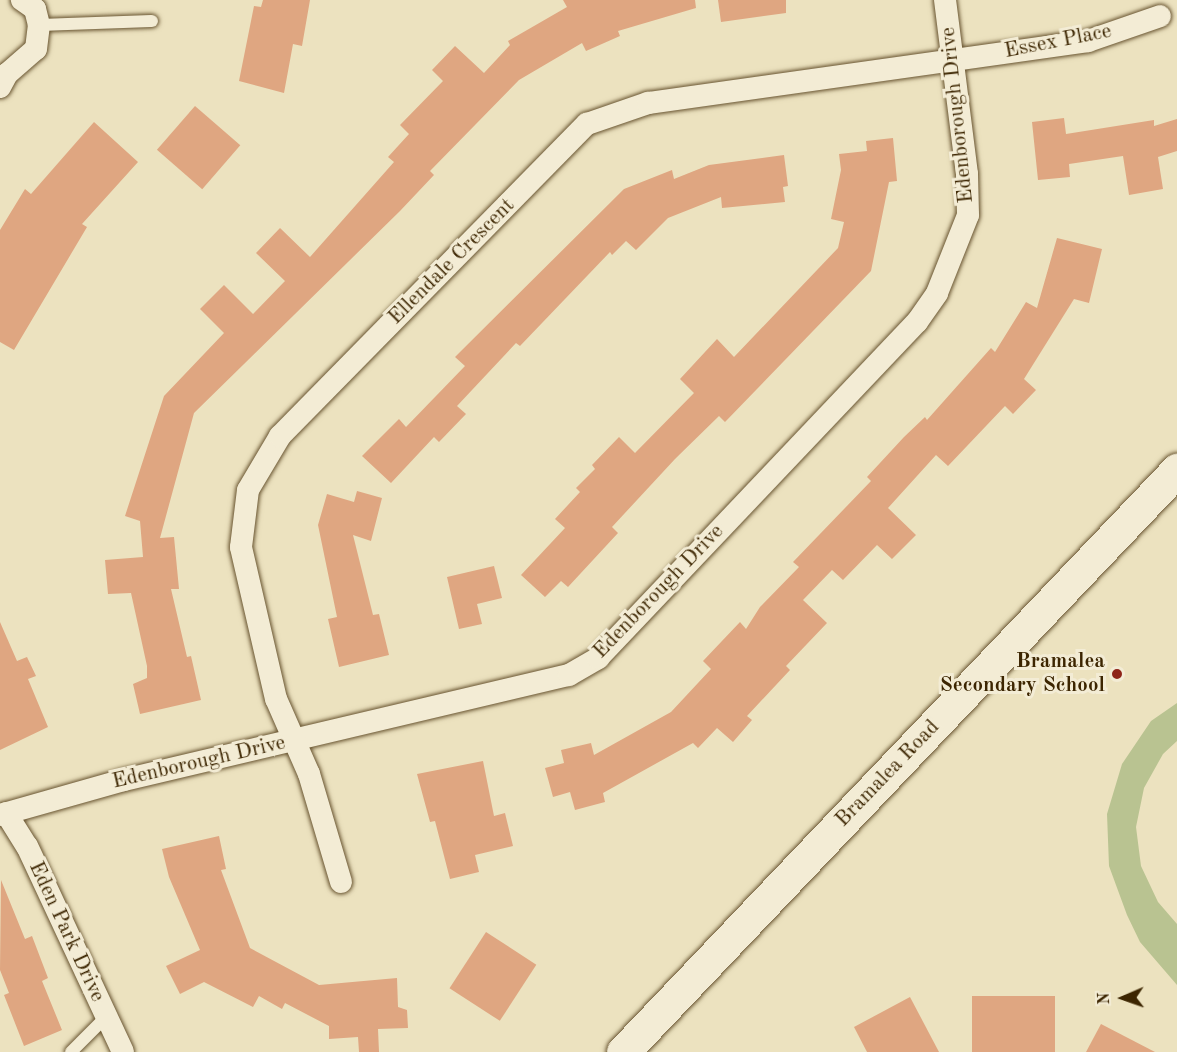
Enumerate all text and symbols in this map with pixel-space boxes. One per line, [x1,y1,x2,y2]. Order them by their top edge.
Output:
street label: Essex Place [1002,19,1114,65]
street label: Edenborough Drive [936,26,980,204]
street label: Ellendale Crescent [384,194,520,330]
street label: Edenborough Drive [588,520,730,664]
place label: Bramalea Secondary School [940,649,1105,699]
marker: Bramalea Secondary School [1110,667,1124,681]
street label: Bramalea Road [831,715,945,833]
street label: Edenborough Drive [110,731,288,795]
street label: Eden Park Drive [22,858,110,1006]
north arrow [1093,968,1153,1028]
text: N [1097,992,1113,1005]

